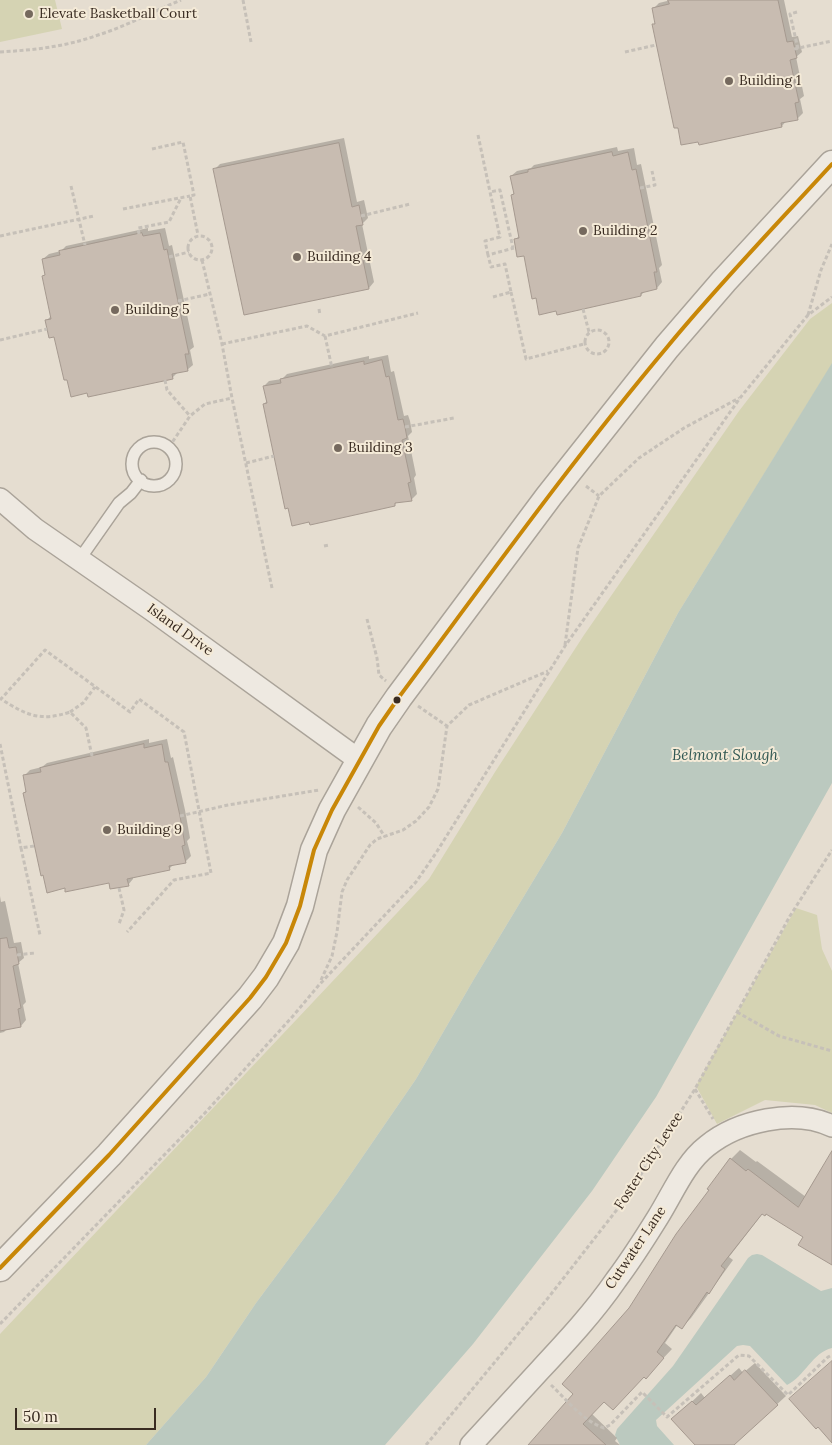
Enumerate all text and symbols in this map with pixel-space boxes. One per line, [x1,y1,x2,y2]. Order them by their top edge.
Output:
place label: Elevate Basketball Court [39,6,197,22]
marker: Elevate Basketball Court [23,8,35,20]
place label: Building 1 [739,73,801,89]
marker: Building 1 [723,75,735,87]
place label: Building 2 [593,223,657,239]
marker: Building 2 [577,225,589,237]
place label: Building 4 [307,249,372,265]
marker: Building 4 [291,251,303,263]
place label: Building 5 [125,302,190,318]
marker: Building 5 [109,304,121,316]
place label: Building 3 [348,440,413,456]
marker: Building 3 [332,442,344,454]
street label: Island Drive [144,600,216,660]
unlabelled marker [392,695,402,705]
water label: Belmont Slough [672,747,778,765]
place label: Building 9 [117,822,182,838]
marker: Building 9 [101,824,113,836]
street label: Foster City Levee [611,1109,687,1213]
street label: Cutwater Lane [602,1203,670,1293]
scale bar [18,1398,159,1430]
text: 50 m [23,1407,58,1426]

